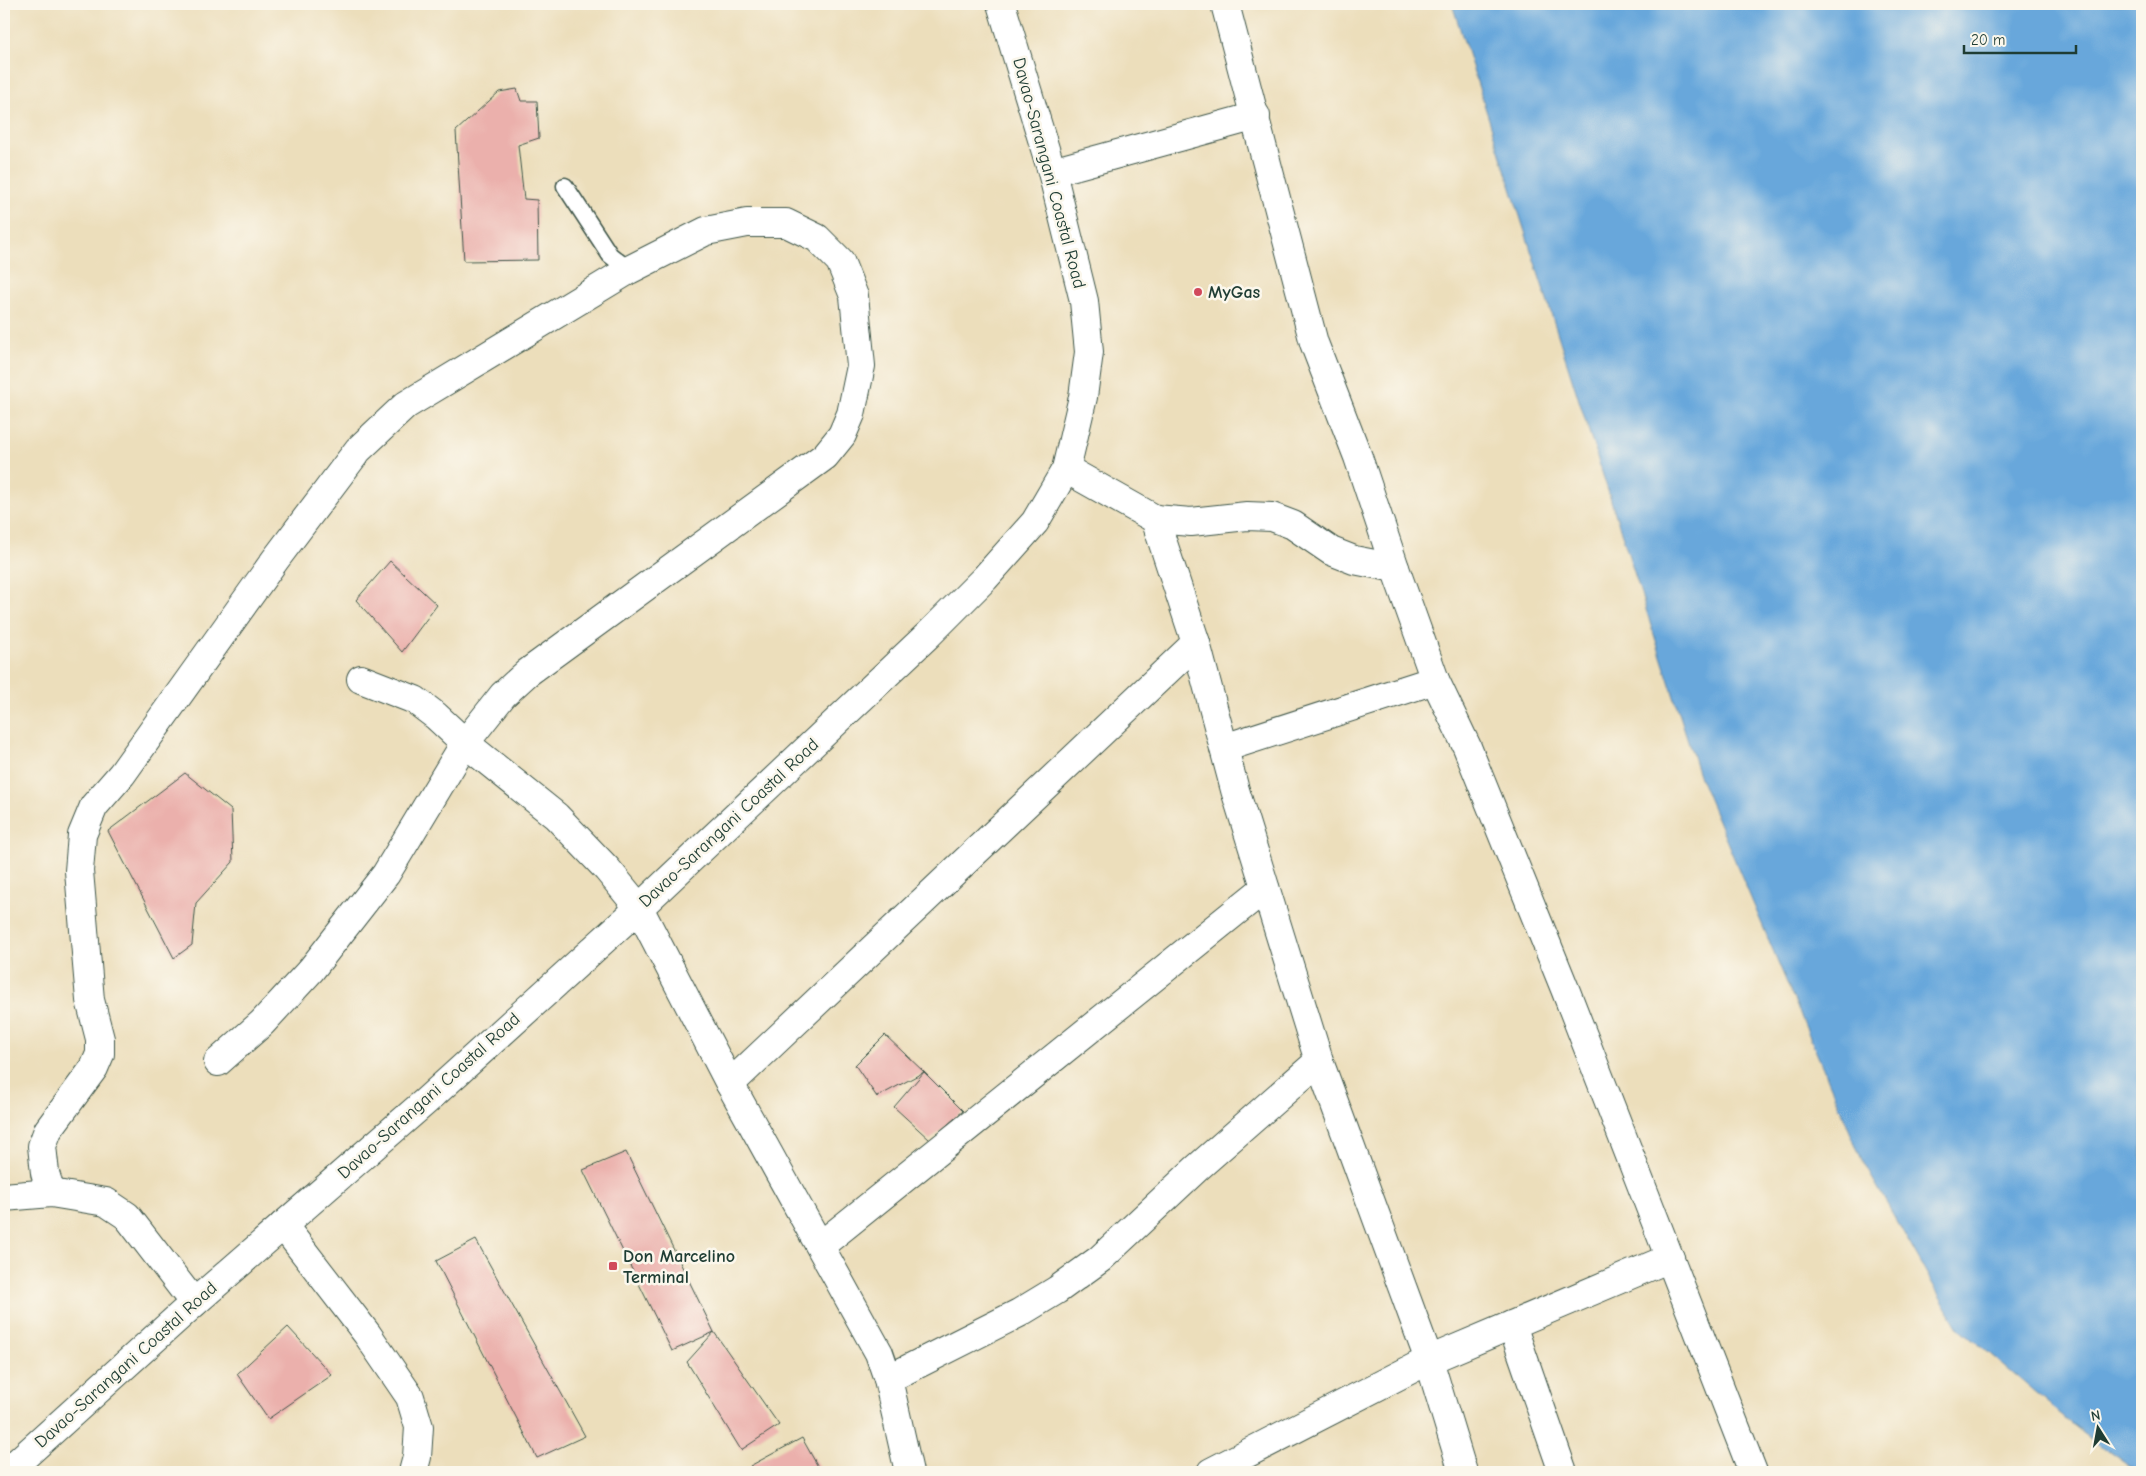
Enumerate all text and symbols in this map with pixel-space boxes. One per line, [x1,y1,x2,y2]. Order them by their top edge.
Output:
scale bar [1964,22,2076,54]
text: 20 m [1971,31,2005,49]
street label: Davao-Sarangani Coastal Road [1008,55,1090,291]
place label: MyGas [1208,282,1261,303]
marker: MyGas [1192,286,1204,298]
street label: Davao-Sarangani Coastal Road [635,734,823,912]
street label: Davao-Sarangani Coastal Road [334,1009,524,1183]
place label: Don Marcelino Terminal [623,1246,735,1288]
marker: Don Marcelino Terminal [607,1260,619,1272]
street label: Davao-Sarangani Coastal Road [31,1278,221,1452]
north arrow [2074,1404,2124,1454]
text: N [2090,1407,2102,1425]

